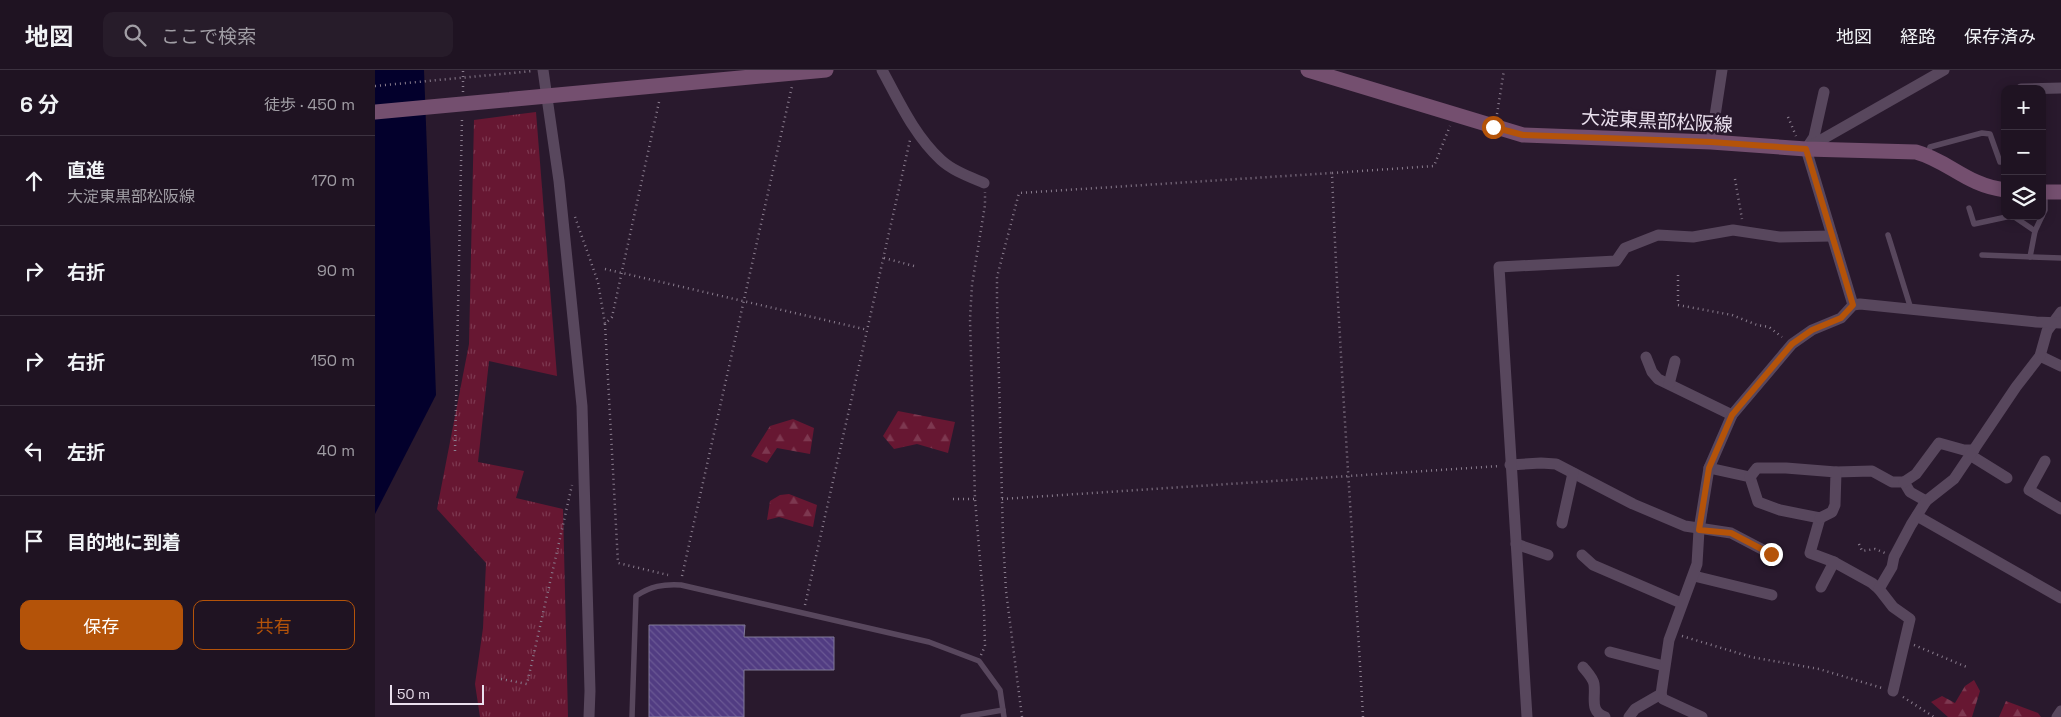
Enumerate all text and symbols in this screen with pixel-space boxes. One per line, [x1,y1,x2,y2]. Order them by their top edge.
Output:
search box [103,12,453,57]
text: 地図 [25,21,73,52]
icon: search [121,21,149,49]
text: ここで検索 [161,24,256,49]
text: 地図 [1836,25,1872,48]
text: 経路 [1900,25,1936,48]
text: 保存済み [1964,25,2036,48]
map controls [2001,85,2046,220]
button: + [2001,85,2046,130]
text: 6 分 [20,91,59,118]
text: 徒歩 · 450 m [264,94,355,115]
street label: 大淀東黒部松阪線 [1580,105,1734,137]
route start [1482,116,1505,139]
button: − [2001,130,2046,175]
text: 直進 [67,158,105,183]
icon: ahead [20,167,48,195]
text: 170 m [311,170,355,191]
button: layers [2001,175,2046,220]
text: 大淀東黒部松阪線 [67,186,195,207]
icon: right [20,257,48,285]
text: 右折 [67,260,105,285]
text: 90 m [317,260,355,281]
icon: right [20,347,48,375]
text: 右折 [67,350,105,375]
text: 150 m [311,350,355,371]
icon: left [20,437,48,465]
text: 左折 [67,440,105,465]
text: 40 m [317,440,355,461]
icon: arrive [20,527,48,555]
text: 目的地に到着 [67,530,181,555]
route end [1760,543,1783,566]
button: 保存 [20,600,183,650]
button: 共有 [193,600,355,650]
scale bar [390,682,484,705]
text: 50 m [397,685,430,703]

